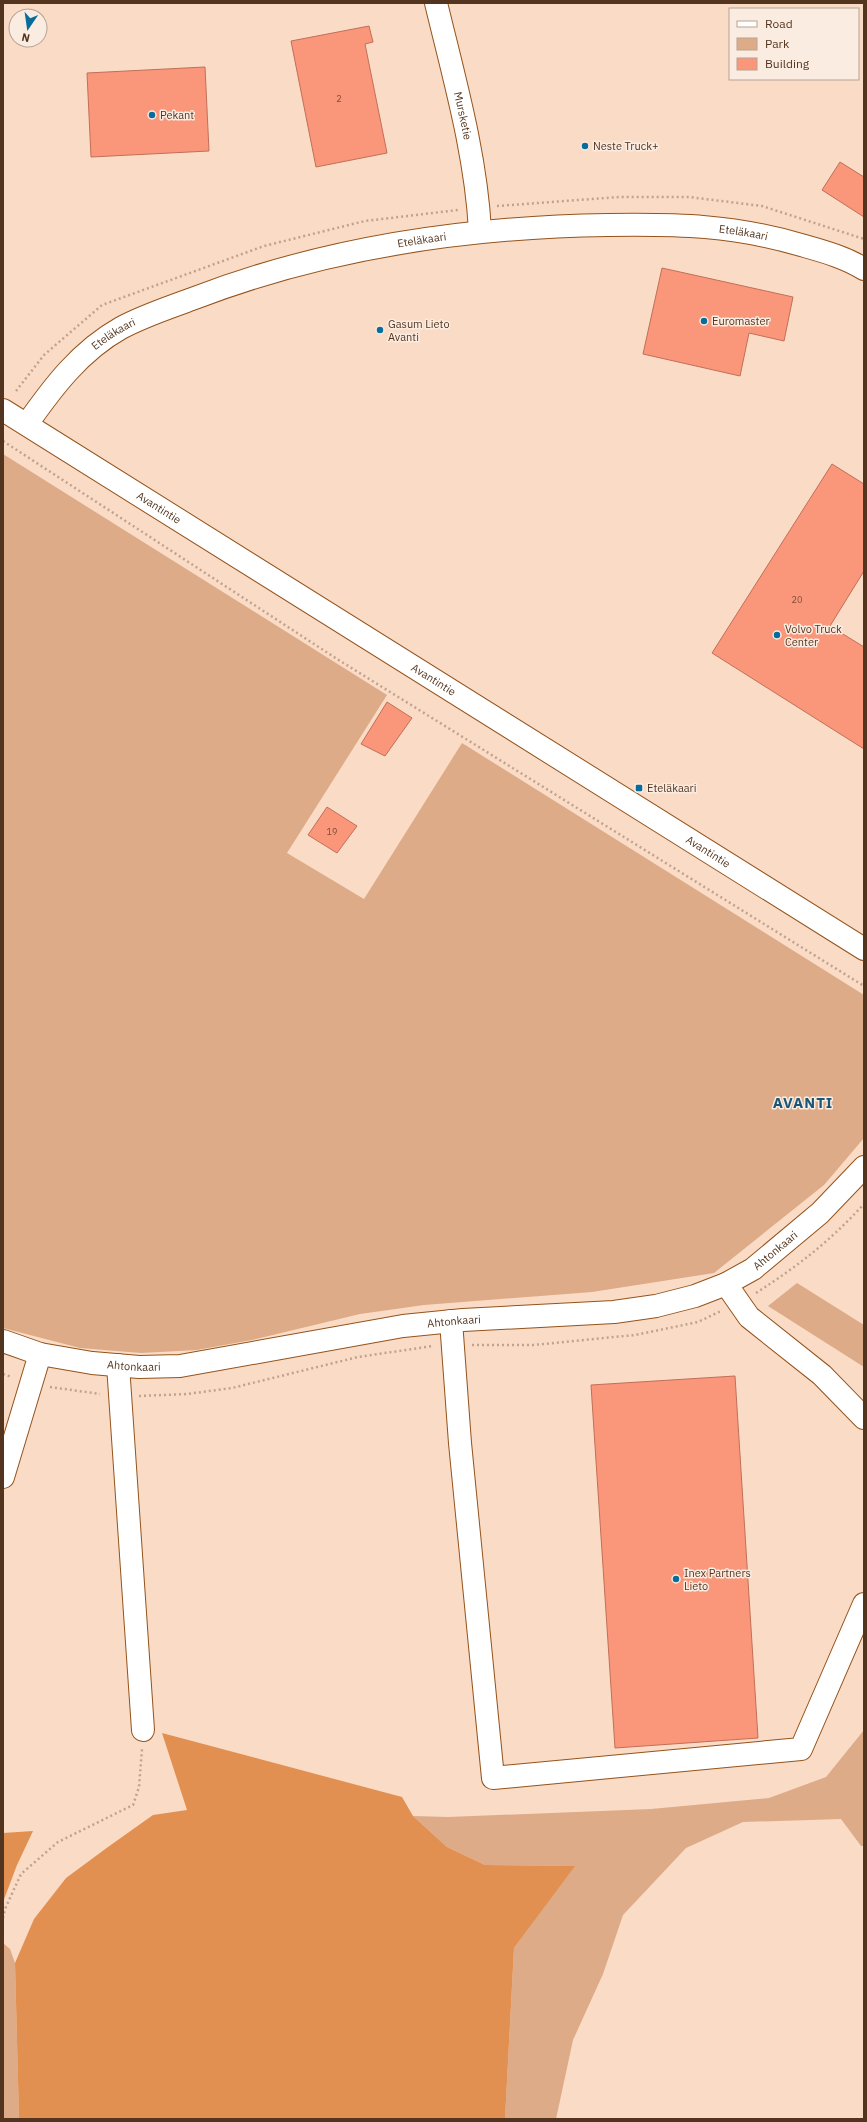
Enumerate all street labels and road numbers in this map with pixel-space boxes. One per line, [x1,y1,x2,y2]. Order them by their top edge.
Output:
street label: Mursketie [451,90,475,141]
street label: Eteläkaari [718,222,769,243]
street label: Eteläkaari [396,229,447,250]
street label: Eteläkaari [88,315,138,353]
street label: Avantintie [134,488,184,527]
street label: Avantintie [409,660,458,699]
street label: Avantintie [683,832,733,871]
street label: Ahtonkaari [750,1228,800,1273]
street label: Ahtonkaari [427,1312,481,1331]
street label: Ahtonkaari [106,1357,161,1374]

